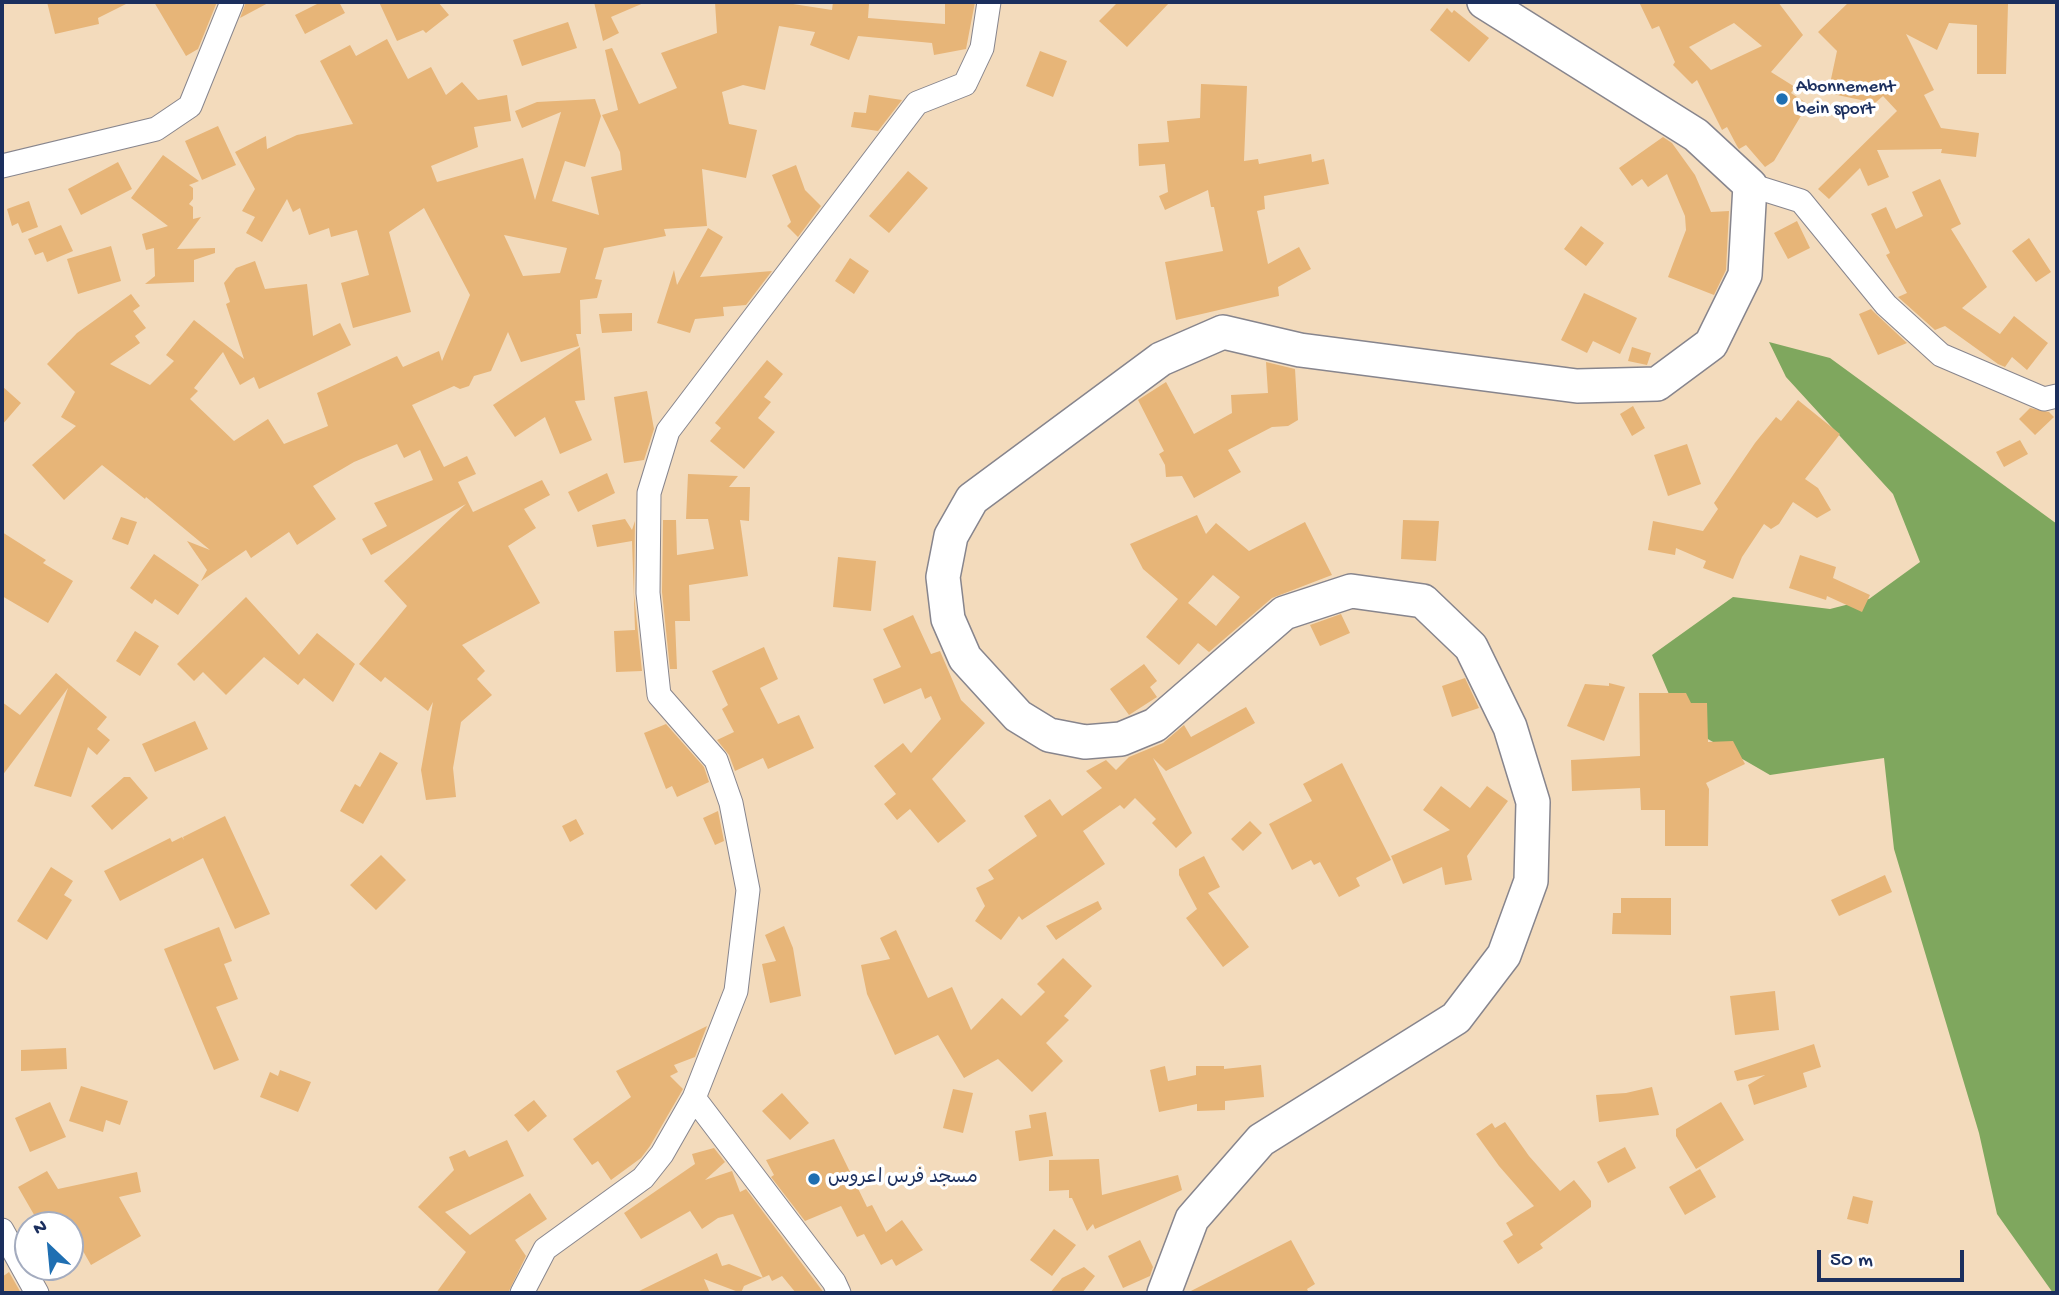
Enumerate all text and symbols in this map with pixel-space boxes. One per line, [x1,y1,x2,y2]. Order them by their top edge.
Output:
place label: Abonnement bein sport [1796,77,1895,121]
marker: Abonnement bein sport [1774,91,1790,107]
place label: مسجد فرس اعروس [828,1168,978,1190]
marker: مسجد فرس اعروس [806,1171,822,1187]
north arrow [14,1211,84,1281]
text: N [30,1215,51,1242]
scale bar [1821,1236,1968,1280]
text: 50 m [1830,1249,1873,1274]

